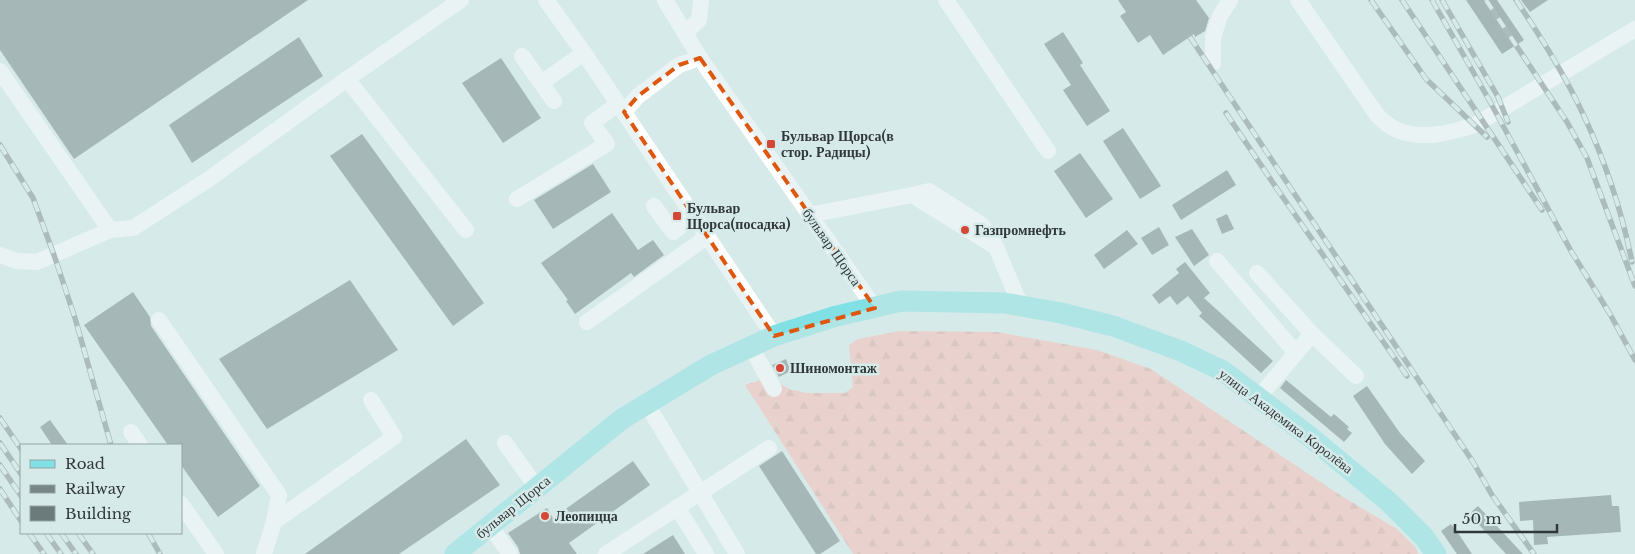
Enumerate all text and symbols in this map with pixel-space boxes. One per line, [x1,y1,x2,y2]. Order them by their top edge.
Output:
place label: Бульвар Щорса(в стор. Радицы) [781,127,894,161]
marker: Бульвар Щорса(в стор. Радицы) [765,138,777,150]
place label: Бульвар Щорса(посадка) [687,199,791,233]
street label: бульвар Щорса [799,205,866,290]
marker: Бульвар Щорса(посадка) [671,210,683,222]
place label: Газпромнефть [975,221,1066,239]
marker: Газпромнефть [959,224,971,236]
place label: Шиномонтаж [790,359,878,377]
marker: Шиномонтаж [774,362,786,374]
street label: улица Академика Королёва [1215,365,1357,478]
legend [20,444,182,534]
text: Road [65,454,105,473]
street label: бульвар Щорса [472,471,555,543]
text: Railway [65,479,126,498]
scale bar [1455,502,1558,534]
text: Building [65,504,132,523]
place label: Леопицца [555,507,618,525]
text: 50 m [1462,509,1502,528]
marker: Леопицца [539,510,551,522]

